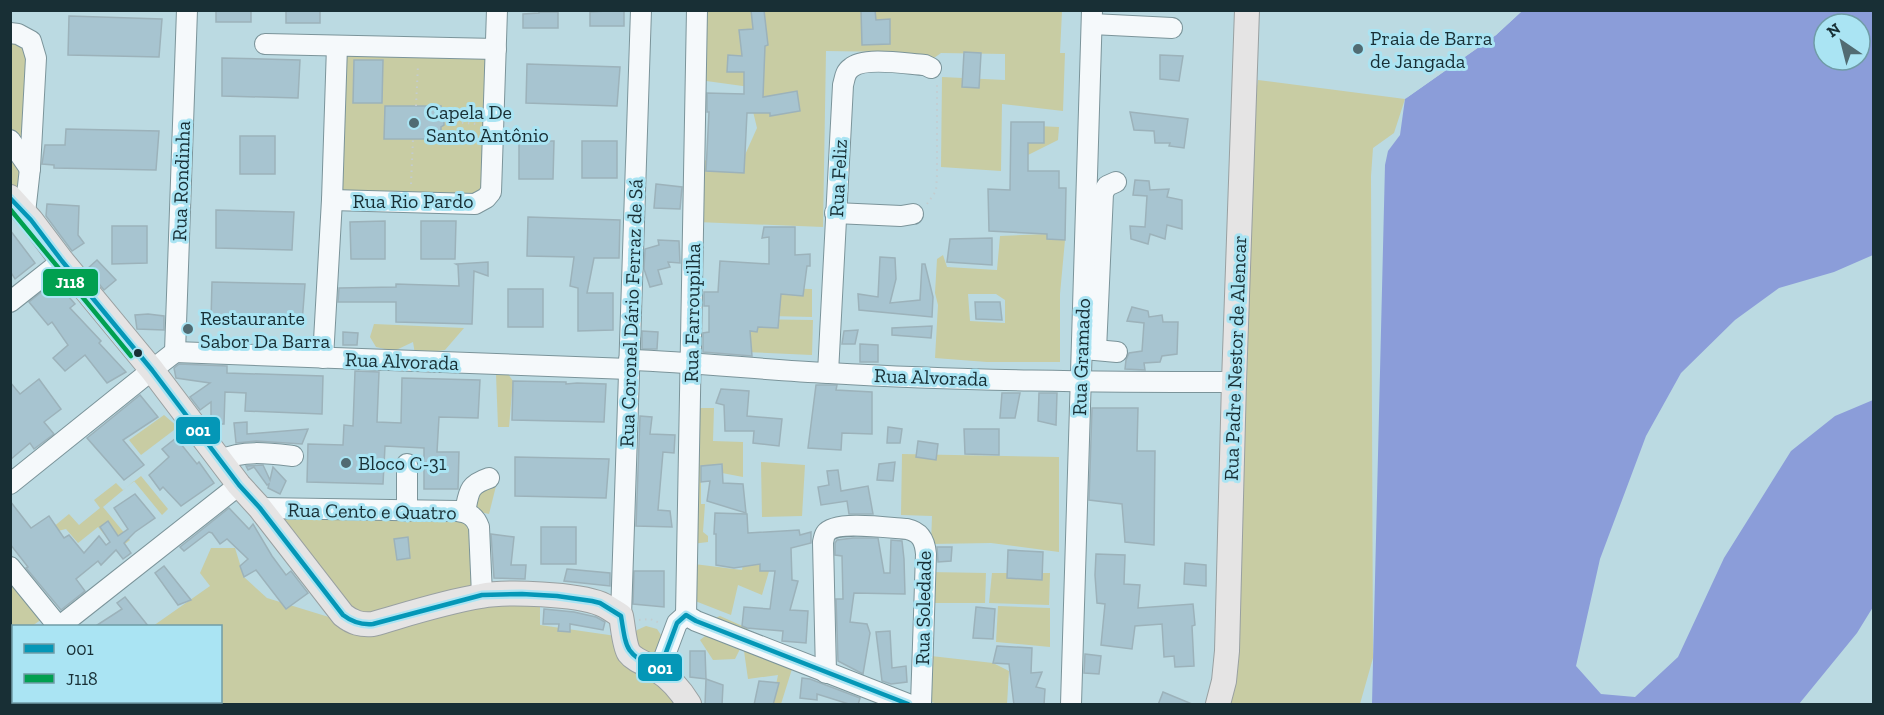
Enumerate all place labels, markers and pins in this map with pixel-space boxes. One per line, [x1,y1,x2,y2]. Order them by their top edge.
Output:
place label: Praia de Barra de Jangada [1370,26,1493,73]
marker: Praia de Barra de Jangada [1351,42,1365,56]
place label: Capela De Santo Antônio [426,100,549,147]
marker: Capela De Santo Antônio [407,116,421,130]
place label: Restaurante Sabor Da Barra [200,306,331,353]
marker: Restaurante Sabor Da Barra [181,322,195,336]
unlabelled marker [132,347,144,359]
place label: Bloco C-31 [358,451,447,475]
marker: Bloco C-31 [339,456,353,470]

